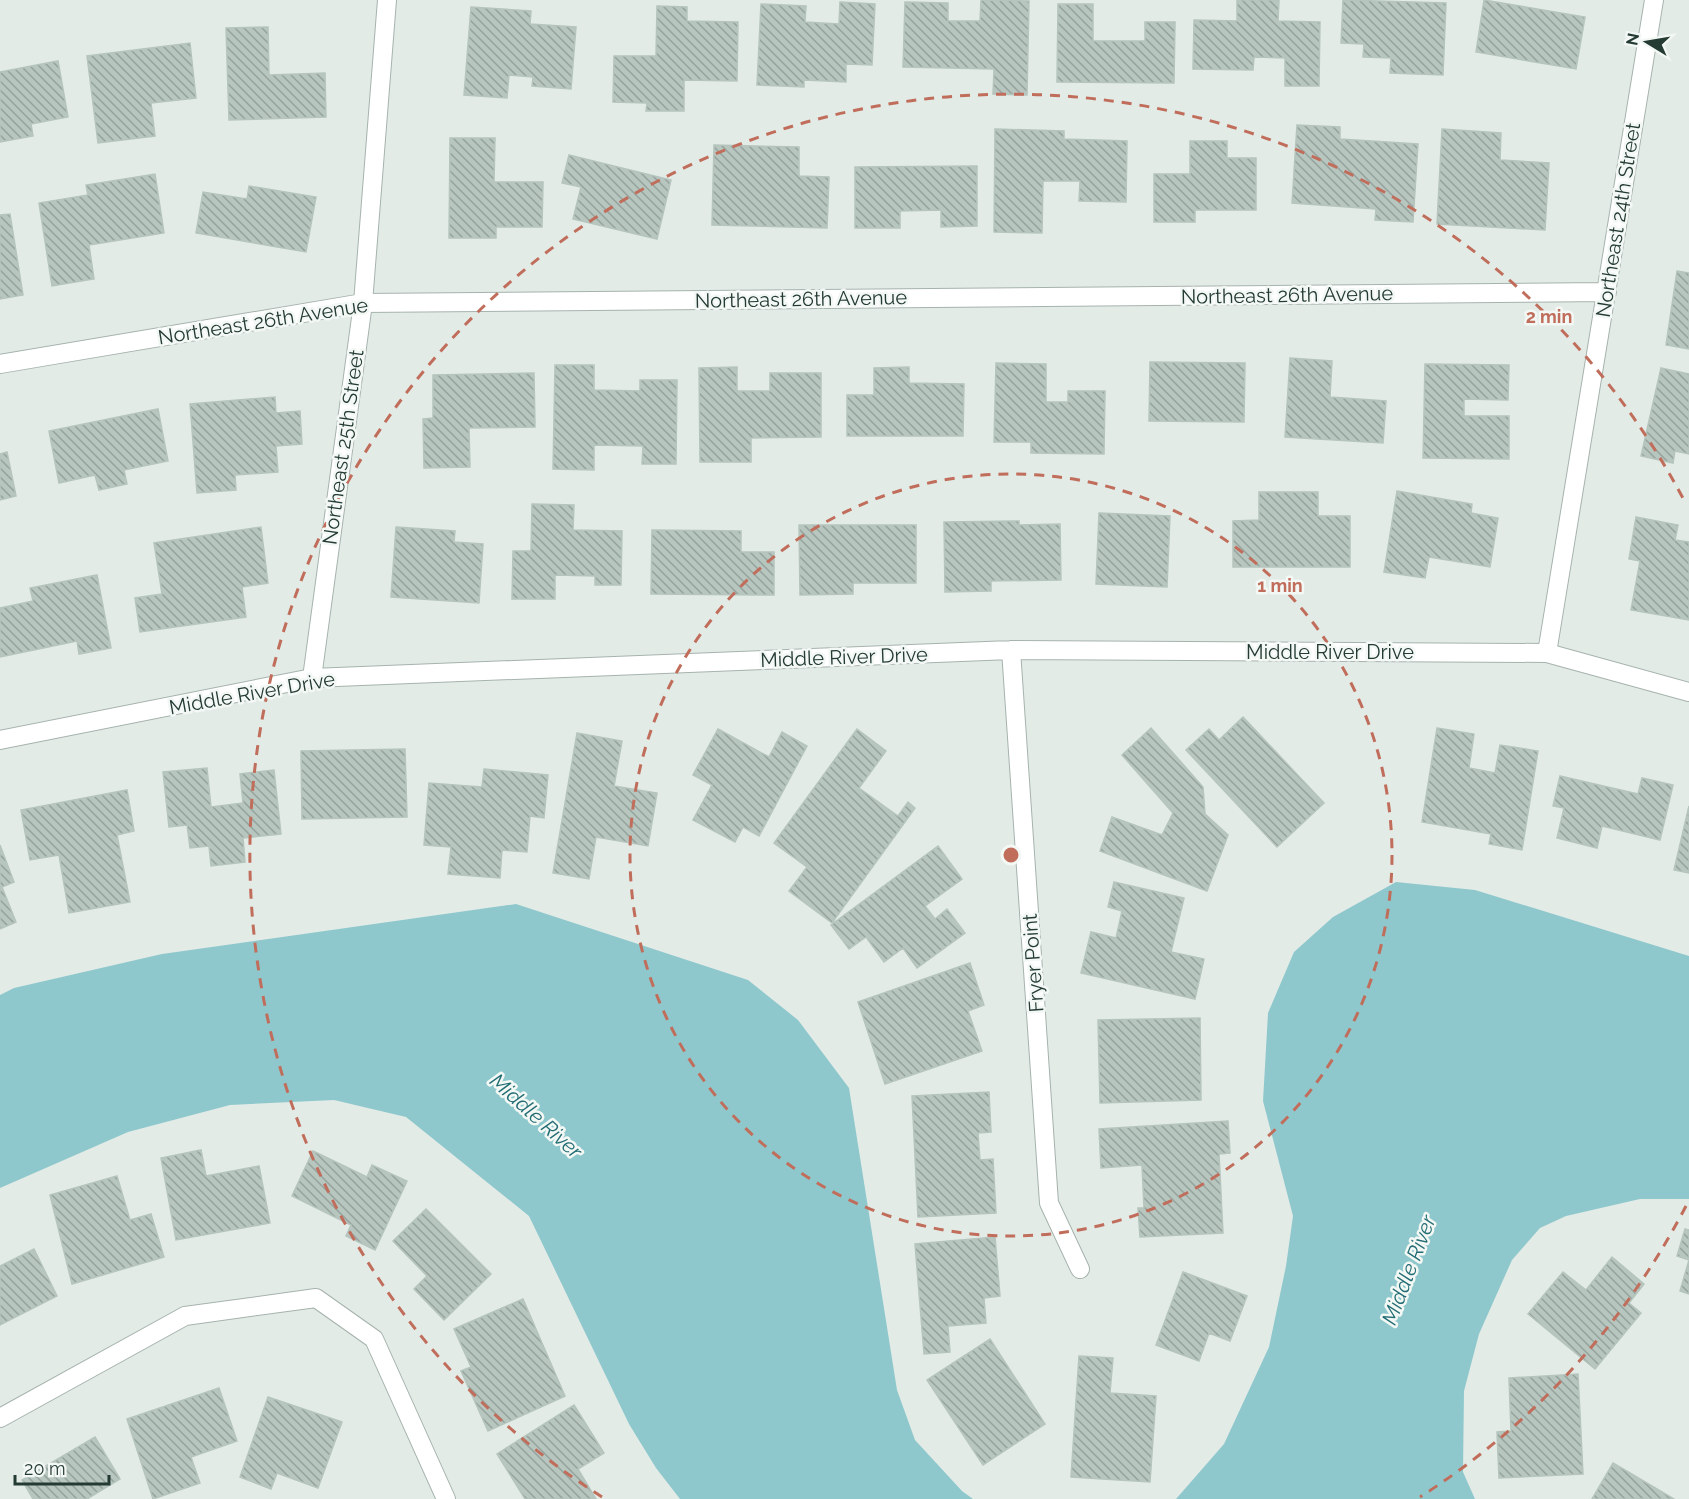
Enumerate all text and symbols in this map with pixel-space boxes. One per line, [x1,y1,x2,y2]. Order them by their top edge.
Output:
north arrow [1617,12,1677,72]
text: N [1622,31,1643,47]
street label: Northeast 24th Street [1591,121,1645,319]
street label: Northeast 26th Avenue [1181,281,1394,309]
street label: Northeast 26th Avenue [695,285,908,313]
street label: Northeast 26th Avenue [156,293,370,349]
text: 2 min [1526,306,1572,327]
street label: Northeast 25th Street [317,348,369,546]
text: 1 min [1257,575,1303,596]
street label: Middle River Drive [1246,640,1414,664]
street label: Middle River Drive [760,642,929,672]
street label: Middle River Drive [167,667,337,719]
centre of rings [1001,845,1021,865]
street label: Fryer Point [1018,913,1048,1013]
water label: Middle River [485,1068,588,1164]
water label: Middle River [1376,1211,1441,1328]
scale bar [15,1448,110,1486]
text: 20 m [24,1458,66,1479]

